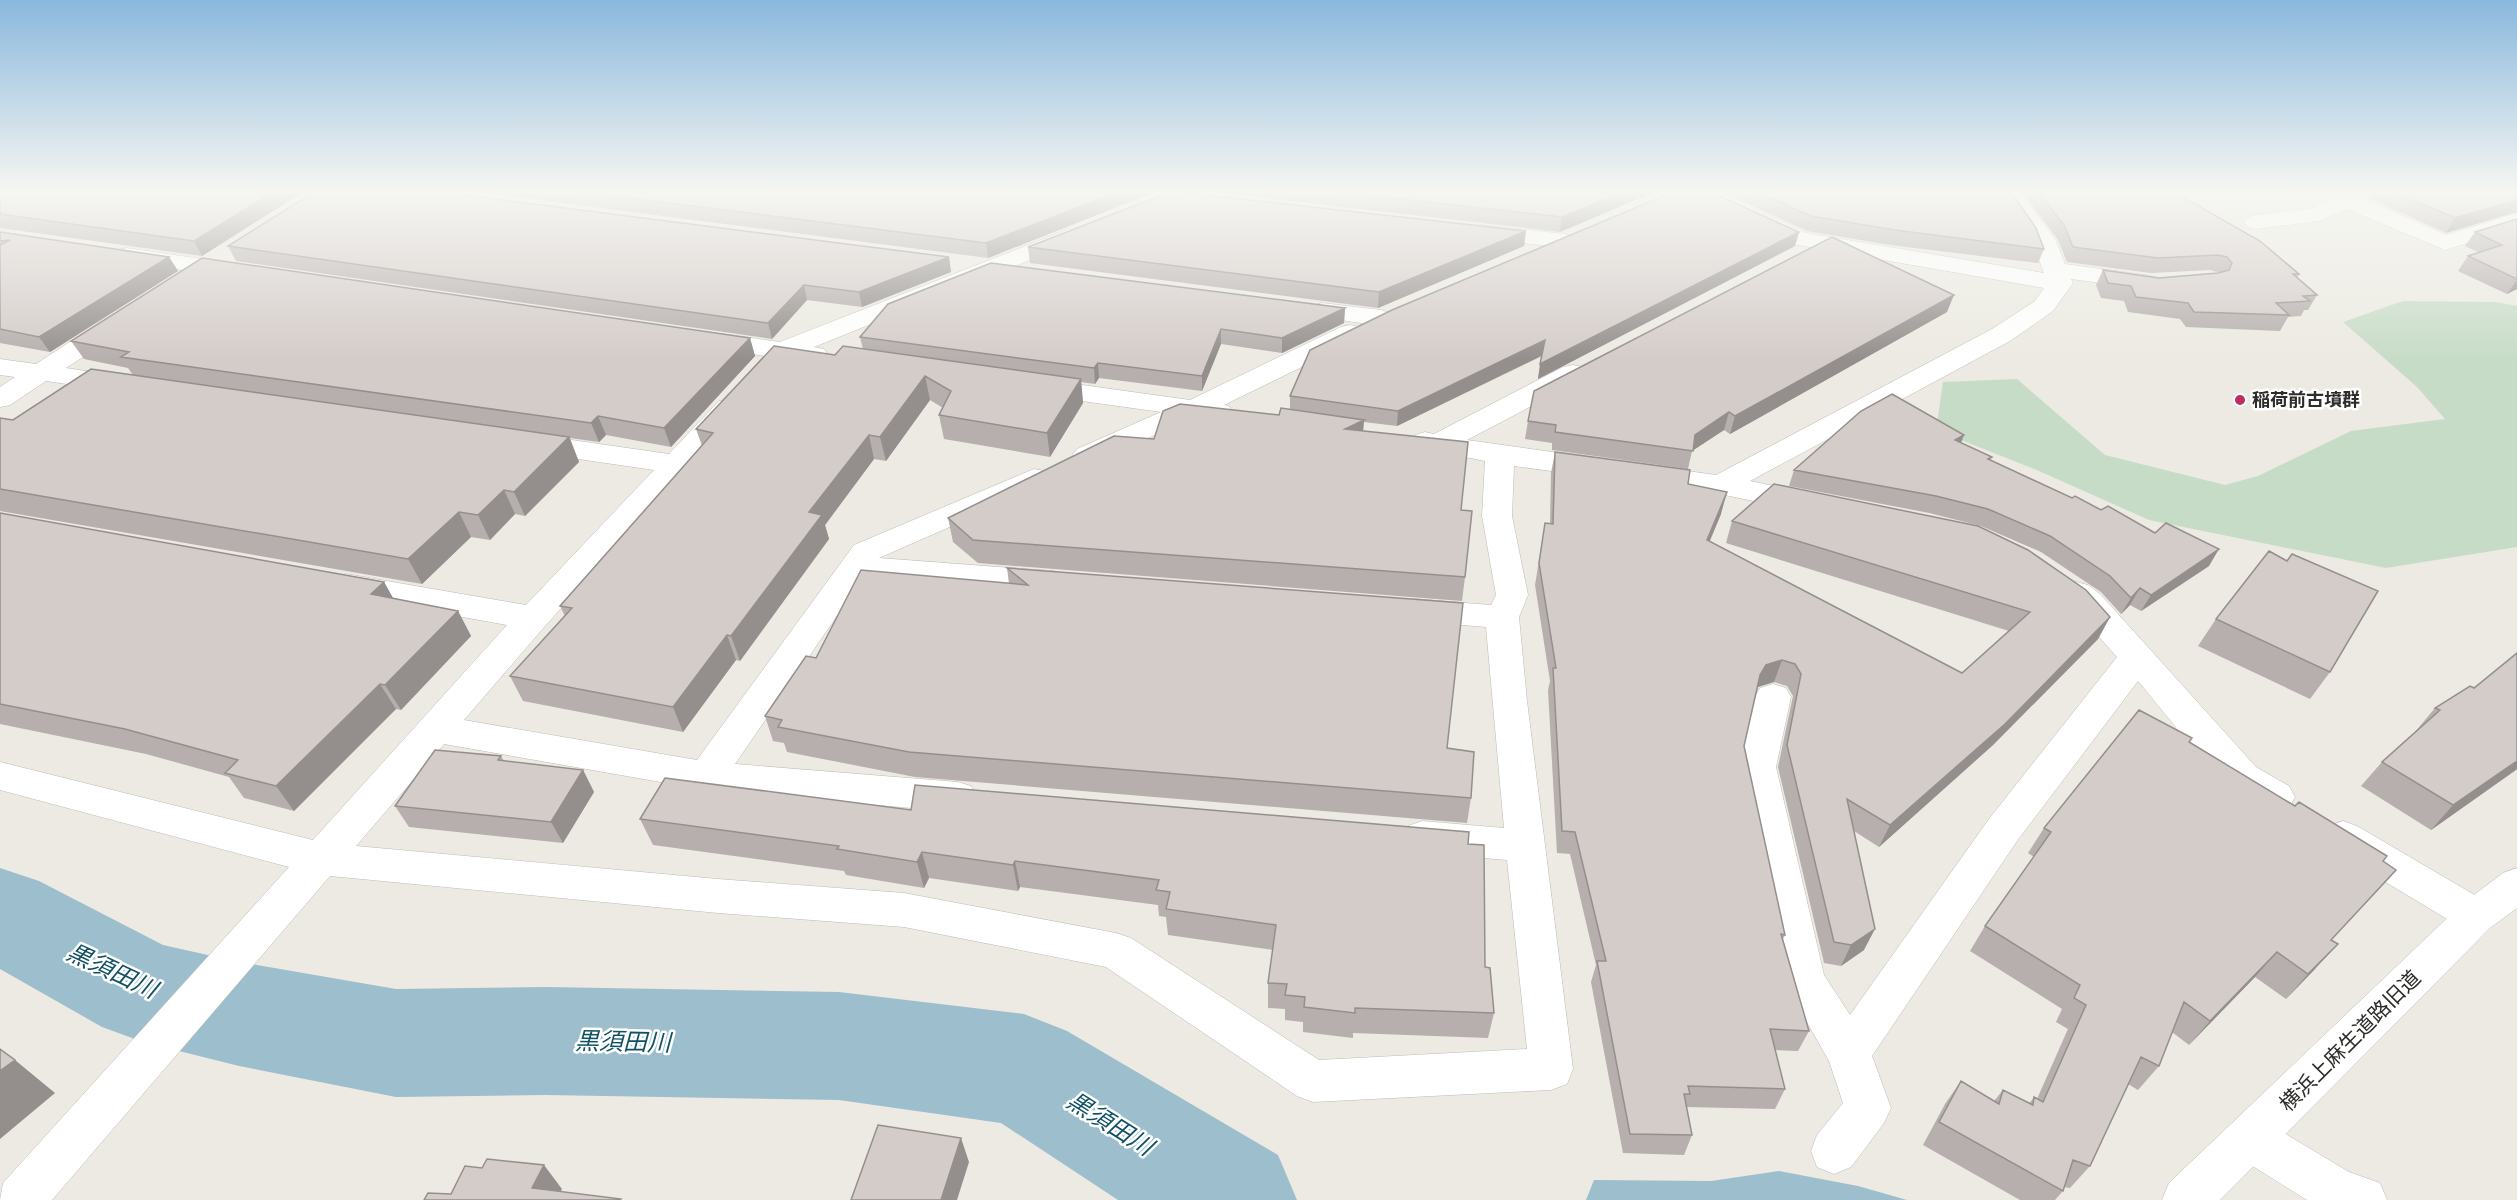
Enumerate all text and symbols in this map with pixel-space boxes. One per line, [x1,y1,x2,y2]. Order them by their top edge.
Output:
place label: 稲荷前古墳群 [2252,389,2360,411]
marker: 稲荷前古墳群 [2233,393,2247,407]
water label: 黒須田川 [63,937,165,1005]
street label: 横浜上麻生道路旧道 [2274,965,2426,1117]
water label: 黒須田川 [575,1026,674,1057]
water label: 黒須田川 [1062,1086,1161,1163]

